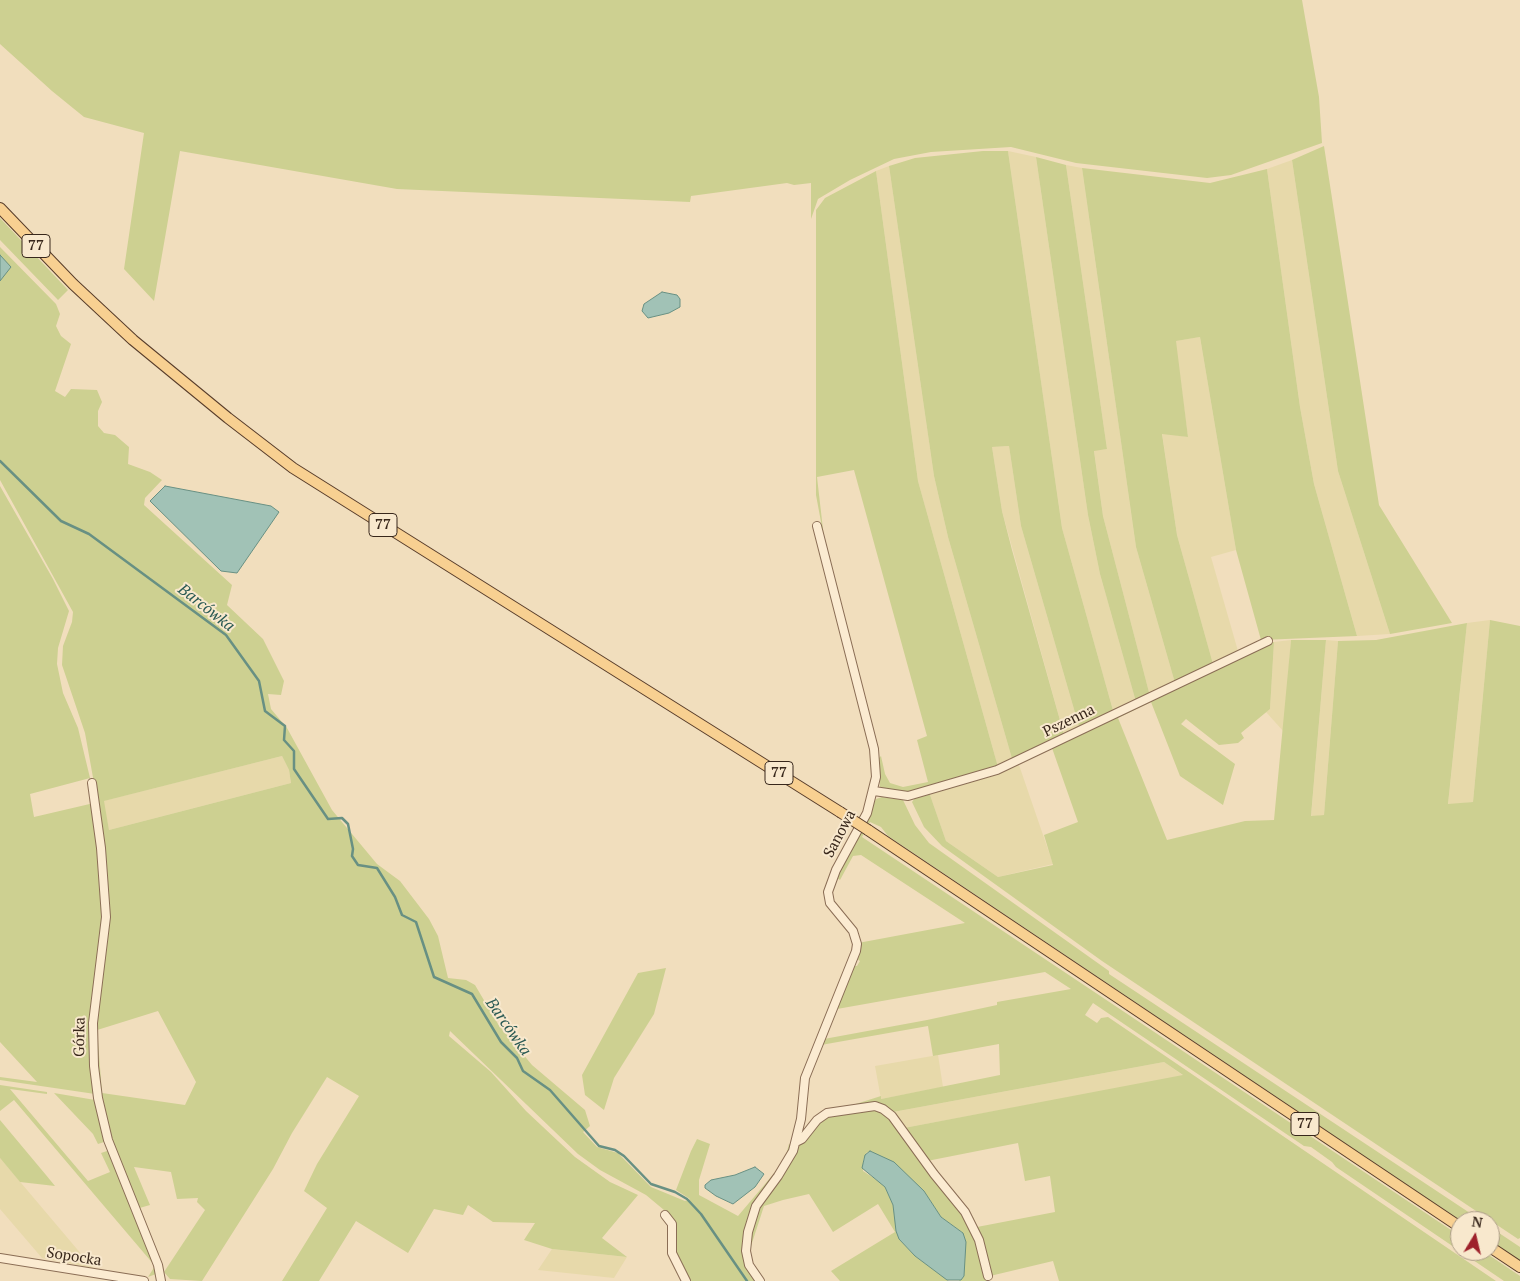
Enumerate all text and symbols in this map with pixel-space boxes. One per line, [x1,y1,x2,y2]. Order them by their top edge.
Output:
road number: 77 [22,235,50,258]
road number: 77 [369,514,397,536]
water label: Barcówka [174,580,238,636]
street label: Pszenna [1040,701,1098,741]
road number: 77 [765,761,793,784]
street label: Sanowa [820,807,860,861]
water label: Barcówka [481,994,535,1060]
street label: Górka [71,1017,89,1057]
road number: 77 [1291,1112,1319,1136]
north arrow [1450,1211,1500,1261]
text: N [1471,1211,1484,1232]
street label: Sopocka [45,1244,103,1270]

